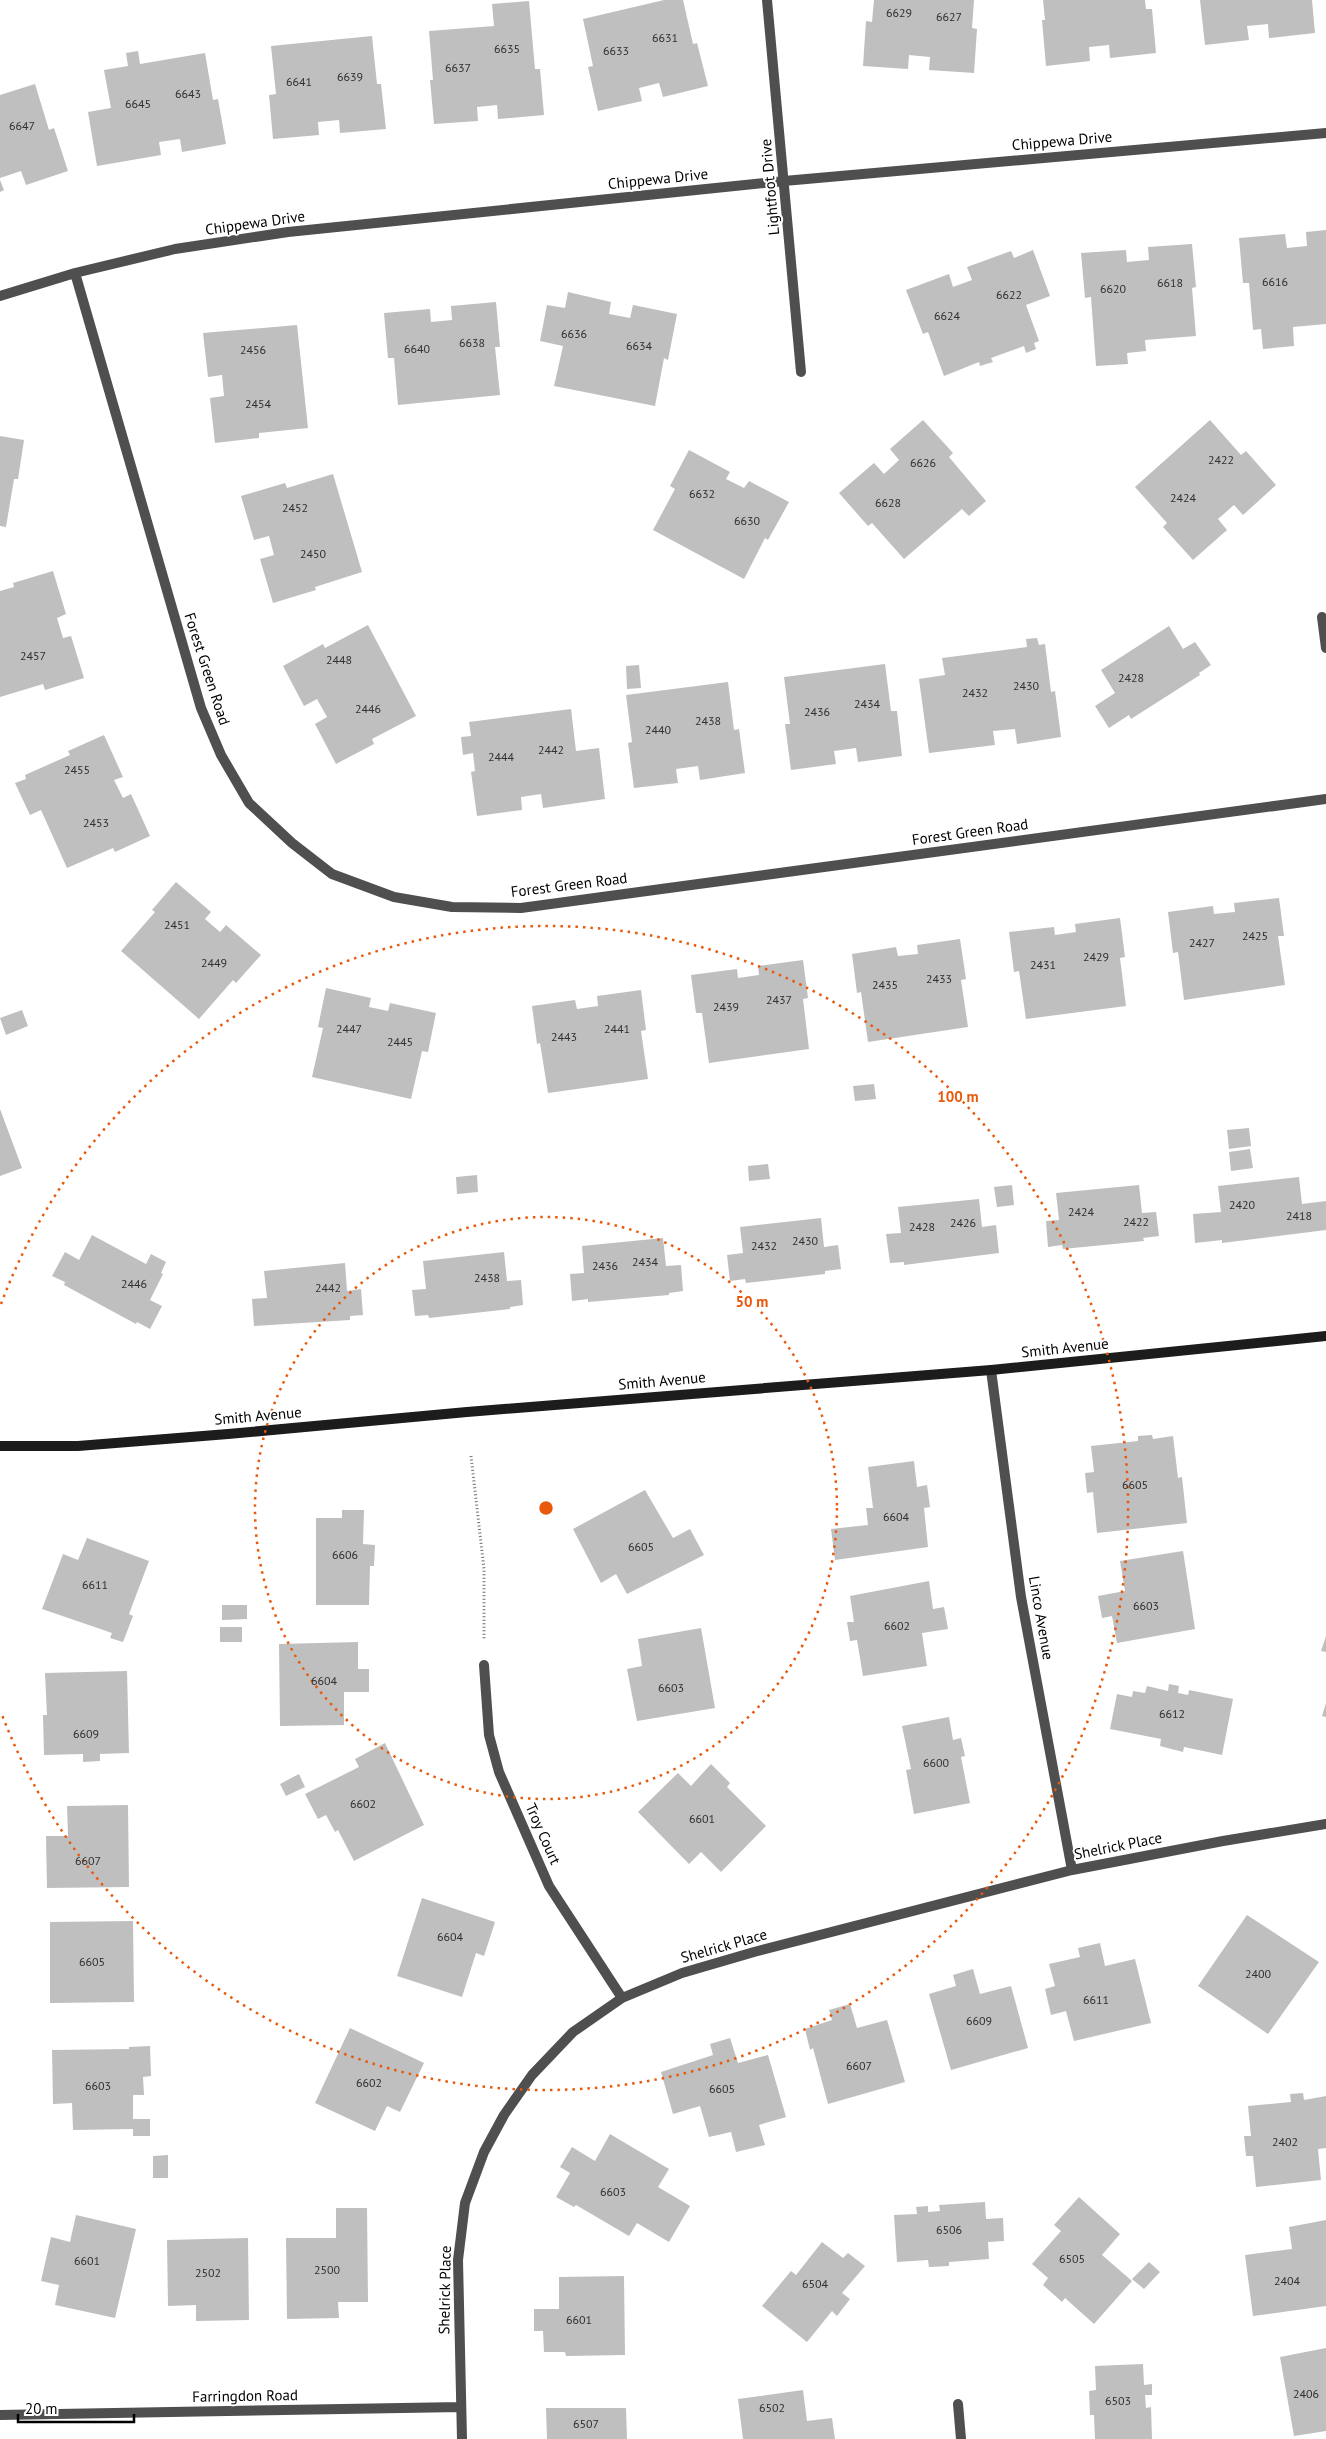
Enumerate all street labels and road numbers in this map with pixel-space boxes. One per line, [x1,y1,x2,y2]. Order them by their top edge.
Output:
street label: Chippewa Drive [1011,127,1113,154]
street label: Lightfoot Drive [756,138,783,236]
street label: Chippewa Drive [607,164,709,193]
street label: Chippewa Drive [204,206,306,239]
street label: Forest Green Road [180,610,235,728]
street label: Forest Green Road [911,814,1029,849]
street label: Forest Green Road [510,868,628,901]
street label: Smith Avenue [1020,1333,1110,1362]
street label: Smith Avenue [617,1367,707,1394]
street label: Smith Avenue [213,1402,303,1429]
street label: Linco Avenue [1025,1575,1058,1661]
street label: Troy Court [522,1800,565,1867]
street label: Shelrick Place [1072,1828,1163,1863]
street label: Shelrick Place [678,1924,769,1967]
street label: Shelrick Place [434,2245,455,2335]
street label: Farringdon Road [192,2385,298,2406]

